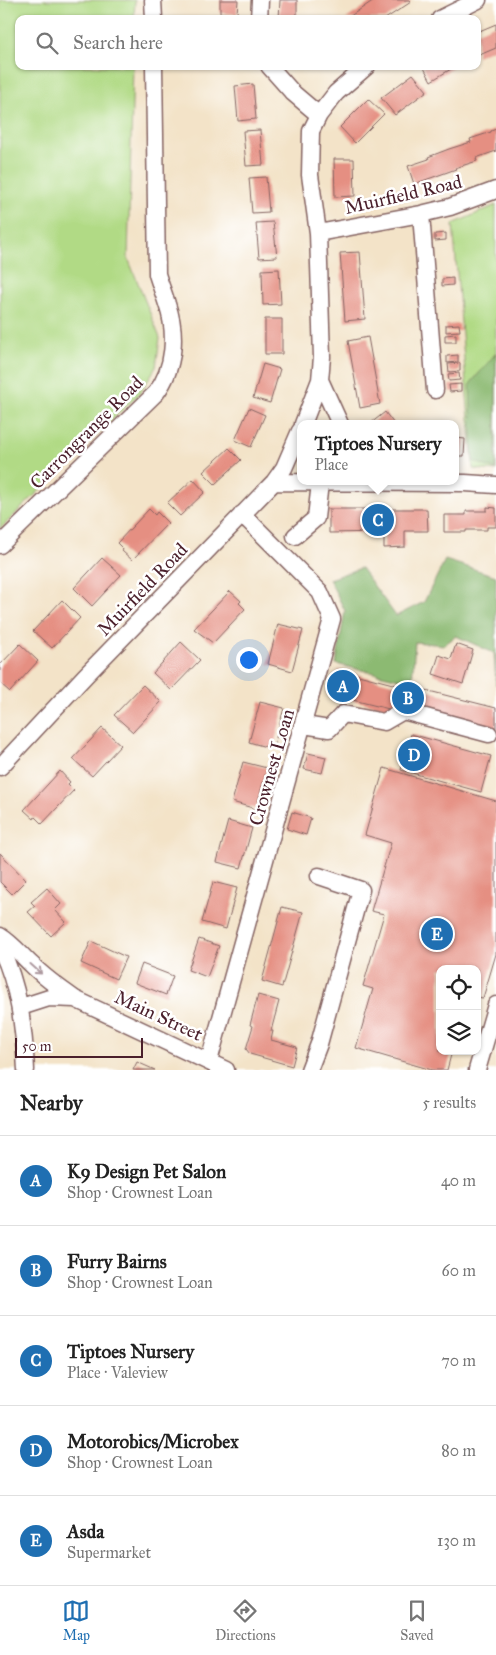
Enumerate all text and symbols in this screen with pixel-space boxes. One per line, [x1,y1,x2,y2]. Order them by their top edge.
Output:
search box [15,15,481,70]
icon: search [33,29,61,57]
text: Search here [73,31,163,54]
street label: Muirfield Road [342,170,465,219]
street label: Carrongrange Road [25,371,149,495]
popup [297,420,459,485]
text: Tiptoes Nursery [314,432,442,455]
text: Place [314,455,348,474]
pin: C [362,501,394,539]
street label: Muirfield Road [92,538,193,640]
your location [236,647,262,673]
pin: A [327,667,359,705]
pin: B [392,679,424,717]
street label: Crownest Loan [244,706,299,828]
pin: D [398,736,430,774]
pin: E [421,915,453,953]
one-way arrow [29,963,42,975]
map controls [436,965,481,1055]
button: locate [436,965,481,1010]
street label: Main Street [111,985,207,1046]
button: layers [436,1010,481,1055]
scale bar [15,1035,142,1058]
text: 50 m [22,1038,51,1055]
text: Nearby [20,1090,83,1116]
text: 5 results [422,1093,476,1112]
text: K9 Design Pet Salon [67,1160,226,1183]
text: A [31,1171,41,1190]
text: 40 m [441,1171,476,1190]
text: Shop · Crownest Loan [67,1183,213,1202]
text: Furry Bairns [67,1250,167,1273]
text: B [31,1261,41,1280]
text: 60 m [442,1261,476,1280]
text: Shop · Crownest Loan [67,1273,213,1292]
text: Tiptoes Nursery [67,1340,194,1363]
text: C [31,1351,41,1370]
text: 70 m [441,1351,476,1370]
text: Place · Valeview [67,1363,168,1382]
text: Motorobics/Microbex [67,1430,239,1453]
text: D [30,1441,42,1460]
text: 80 m [441,1441,476,1460]
text: Shop · Crownest Loan [67,1453,213,1472]
text: Asda [67,1520,104,1543]
text: E [30,1531,42,1550]
text: 130 m [437,1531,476,1550]
text: Supermarket [67,1543,151,1562]
tab: Map [62,1597,90,1644]
tab: Directions [215,1597,276,1644]
tab: Saved [400,1597,434,1644]

